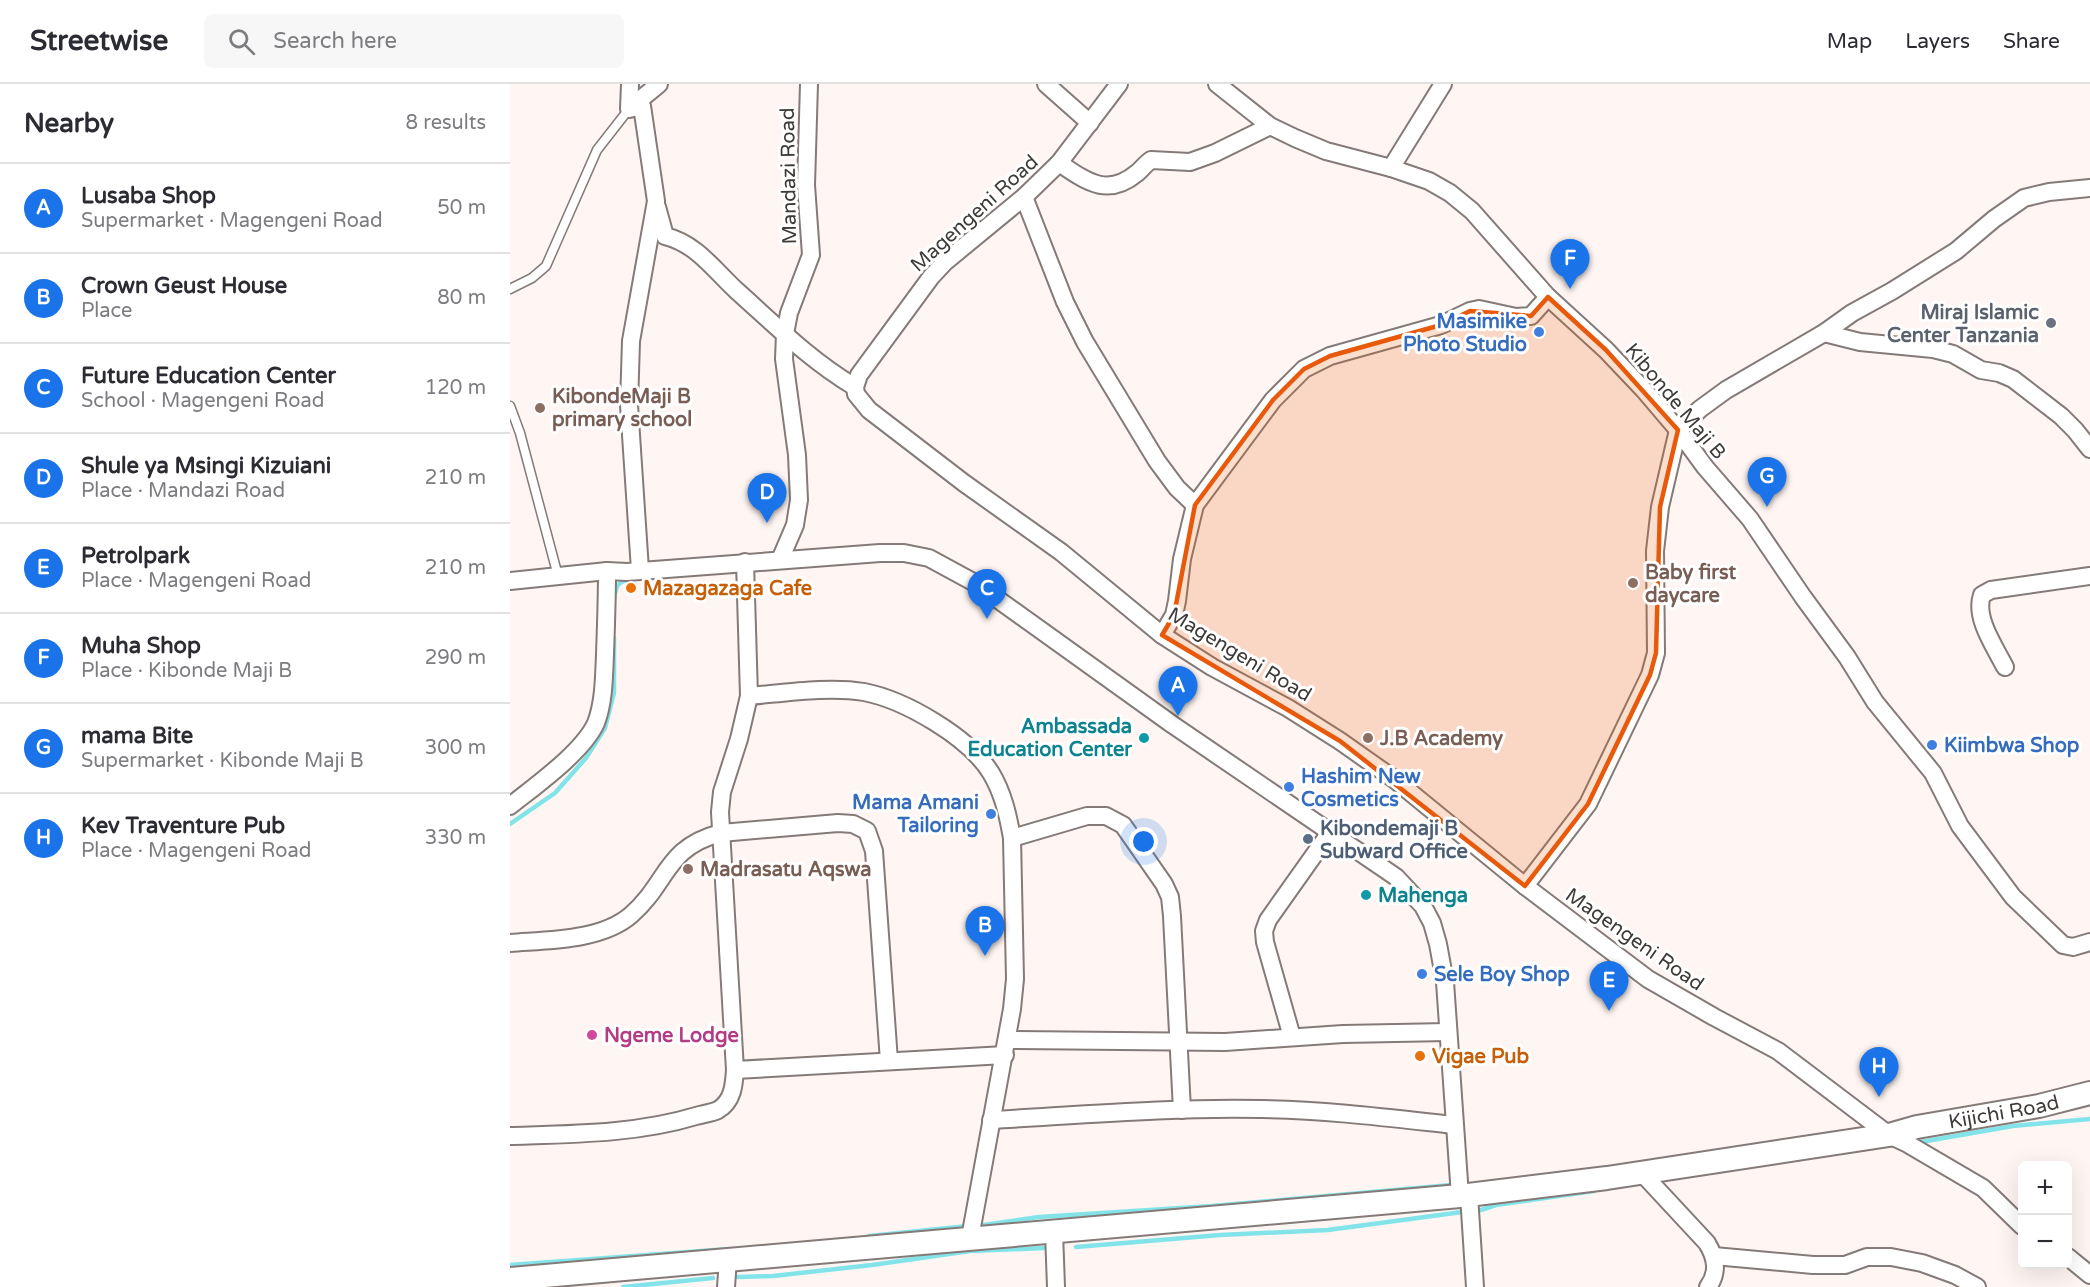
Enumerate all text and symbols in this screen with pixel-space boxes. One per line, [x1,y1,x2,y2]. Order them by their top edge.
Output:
search box [204,14,624,68]
text: Streetwise [30,24,168,58]
icon: search [225,25,258,58]
text: Search here [273,28,397,54]
text: Map [1827,29,1872,54]
text: Layers [1905,29,1970,54]
text: Share [2003,29,2060,54]
street label: Mandazi Road [776,107,802,245]
text: Nearby [24,108,114,139]
text: 8 results [406,111,486,135]
street label: Magengeni Road [906,150,1043,277]
text: Lusaba Shop [81,183,216,209]
text: A [36,196,51,220]
text: 50 m [437,196,486,220]
text: Supermarket · Magengeni Road [81,209,383,233]
pin: F [1550,240,1590,289]
text: Crown Geust House [81,273,287,299]
text: B [37,286,50,310]
text: 80 m [437,286,486,310]
text: Place [81,299,132,323]
place label: Miraj Islamic Center Tanzania [1887,301,2039,348]
place label: Masimike Photo Studio [1403,310,1527,357]
marker: Miraj Islamic Center Tanzania [2044,316,2058,330]
marker: Masimike Photo Studio [1532,325,1546,339]
street label: Kibonde Maji B [1620,339,1731,465]
text: Future Education Center [81,363,336,389]
text: C [37,376,50,400]
text: 120 m [425,376,486,400]
place label: KibondeMaji B primary school [552,385,692,432]
text: School · Magengeni Road [81,389,324,413]
marker: KibondeMaji B primary school [533,401,547,415]
text: Shule ya Msingi Kizuiani [81,453,331,479]
pin: G [1748,458,1786,507]
text: D [36,466,51,490]
text: 210 m [425,466,486,490]
pin: D [748,474,786,523]
text: Place · Mandazi Road [81,479,285,503]
text: Petrolpark [81,543,190,569]
text: E [37,556,50,580]
text: 210 m [425,556,486,580]
place label: Baby first daycare [1645,561,1736,608]
text: Place · Magengeni Road [81,569,311,593]
pin: C [968,570,1006,619]
marker: Baby first daycare [1626,576,1640,590]
place label: Mazagazaga Cafe [643,577,812,601]
marker: Mazagazaga Cafe [624,581,638,595]
street label: Magengeni Road [1163,603,1316,707]
text: Muha Shop [81,633,201,659]
text: F [37,646,50,670]
text: 290 m [425,646,486,670]
text: Place · Kibonde Maji B [81,659,292,683]
pin: A [1158,666,1198,716]
place label: Ambassada Education Center [968,715,1132,762]
text: mama Bite [81,723,193,749]
place label: J.B Academy [1379,727,1503,751]
marker: Ambassada Education Center [1137,731,1151,745]
marker: J.B Academy [1361,731,1375,745]
place label: Kiimbwa Shop [1944,734,2080,758]
text: G [36,736,51,760]
text: 300 m [425,736,486,760]
marker: Kiimbwa Shop [1925,738,1939,752]
text: Supermarket · Kibonde Maji B [81,749,364,773]
place label: Hashim New Cosmetics [1301,765,1421,812]
marker: Hashim New Cosmetics [1282,780,1296,794]
place label: Mama Amani Tailoring [852,791,979,838]
marker: Mama Amani Tailoring [984,807,998,821]
text: Kev Traventure Pub [81,813,285,839]
place label: Kibondemaji B Subward Office [1320,817,1468,864]
text: H [36,826,51,850]
text: 330 m [425,826,486,850]
your location [1129,827,1158,856]
marker: Kibondemaji B Subward Office [1301,832,1315,846]
text: Place · Magengeni Road [81,839,311,863]
place label: Madrasatu Aqswa [700,858,871,882]
marker: Madrasatu Aqswa [681,862,695,876]
street label: Magengeni Road [1561,883,1708,996]
place label: Mahenga [1378,884,1468,908]
marker: Mahenga [1359,888,1373,902]
pin: B [966,906,1004,956]
pin: E [1590,962,1628,1011]
place label: Sele Boy Shop [1434,963,1570,987]
marker: Sele Boy Shop [1415,967,1429,981]
place label: Ngeme Lodge [604,1024,739,1048]
marker: Ngeme Lodge [585,1028,599,1042]
place label: Vigae Pub [1432,1045,1530,1069]
pin: H [1860,1048,1898,1097]
marker: Vigae Pub [1413,1049,1427,1063]
street label: Kijichi Road [1947,1090,2062,1134]
map controls [2018,1161,2072,1269]
button: + [2018,1161,2072,1215]
button: − [2018,1215,2072,1269]

